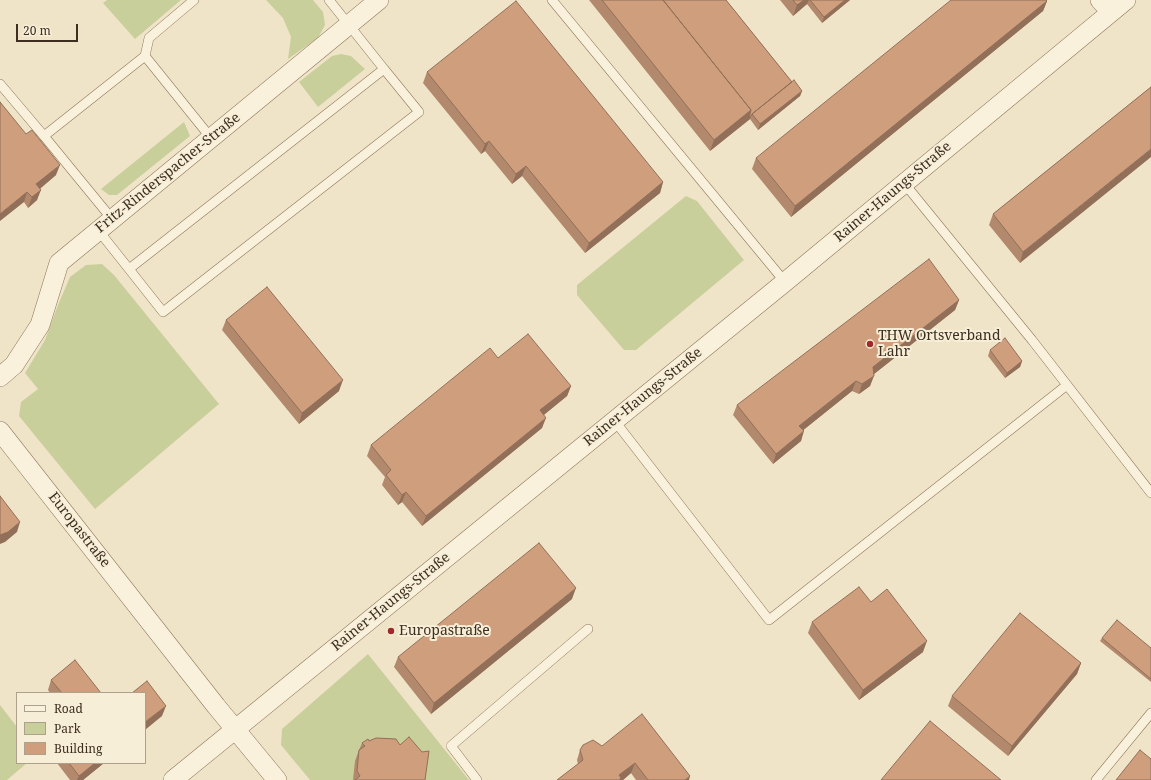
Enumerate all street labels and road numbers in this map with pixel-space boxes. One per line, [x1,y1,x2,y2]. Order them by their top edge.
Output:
street label: Fritz-Rinderspacher-Straße [92,109,244,237]
street label: Rainer-Haungs-Straße [831,138,955,246]
street label: Rainer-Haungs-Straße [580,344,706,450]
street label: Europastraße [44,489,114,571]
street label: Rainer-Haungs-Straße [328,549,454,655]

